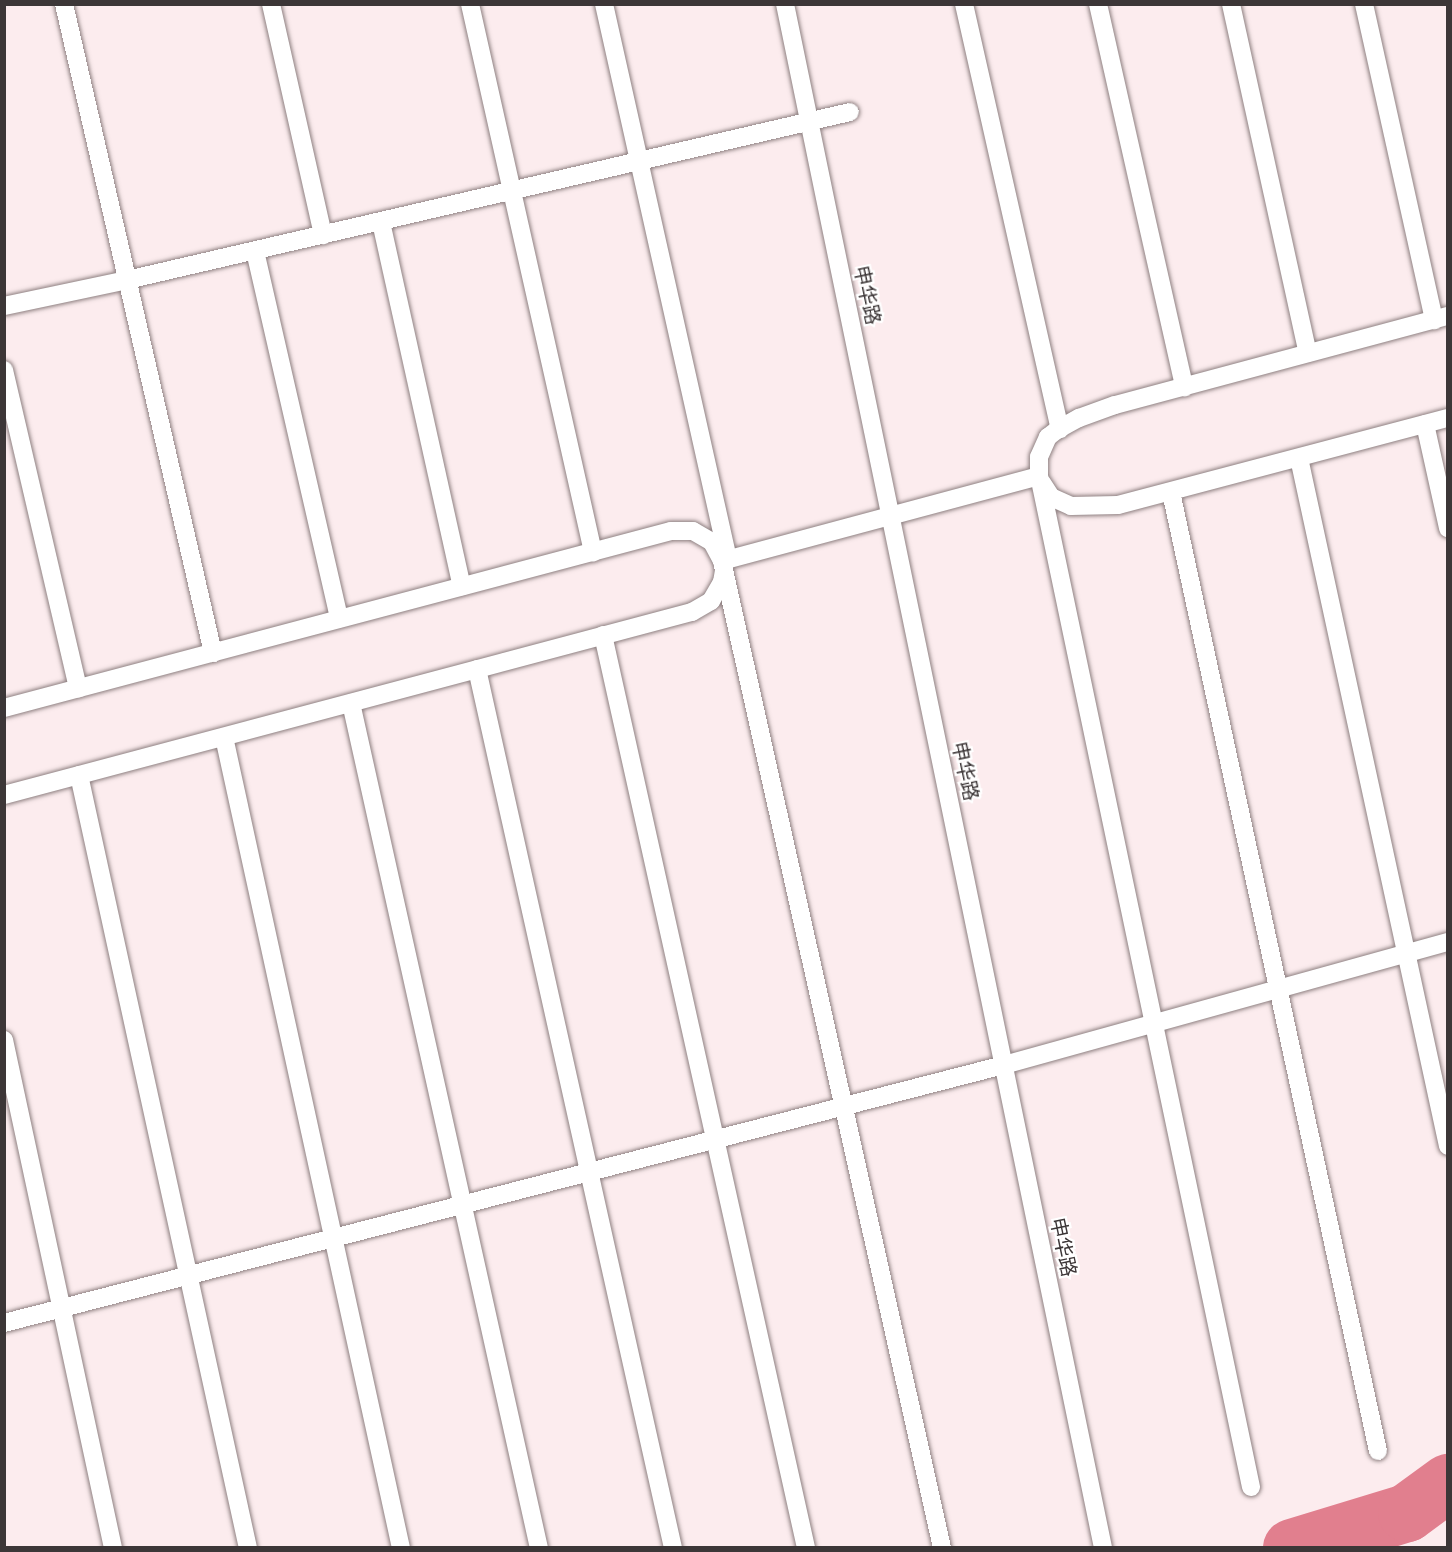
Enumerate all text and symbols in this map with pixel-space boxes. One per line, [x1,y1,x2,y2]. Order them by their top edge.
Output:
street label: 申华路 [850,263,886,327]
street label: 申华路 [948,739,984,803]
street label: 申华路 [1046,1215,1082,1279]

